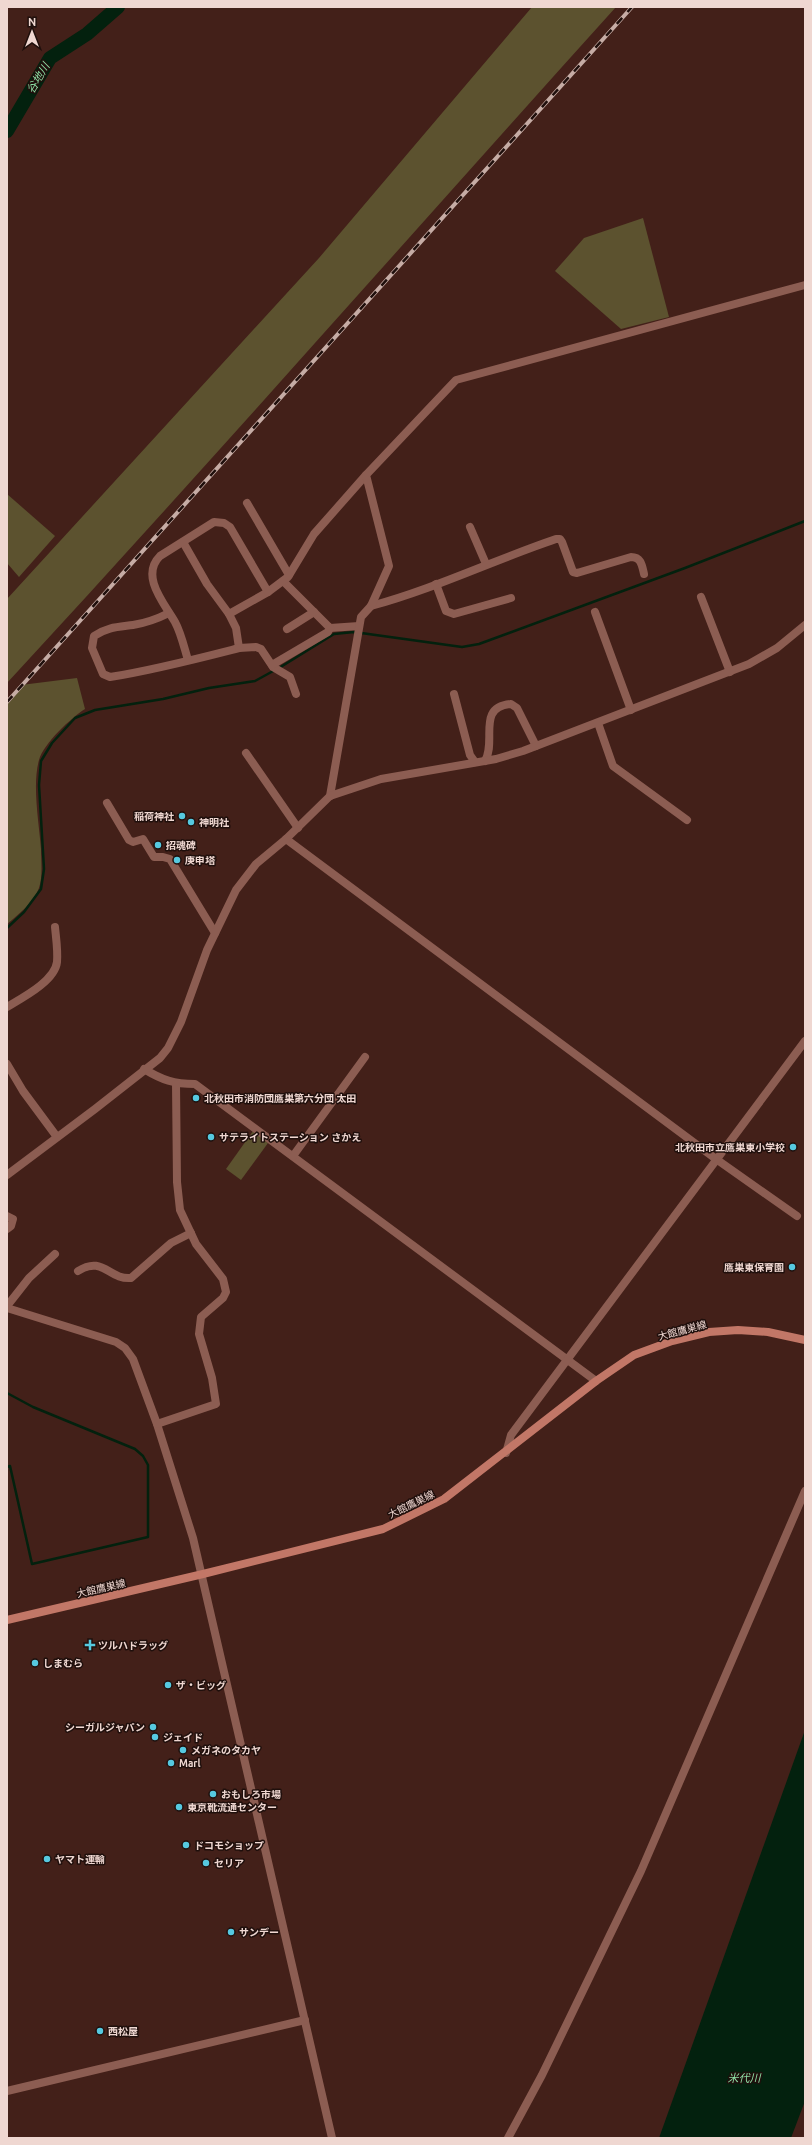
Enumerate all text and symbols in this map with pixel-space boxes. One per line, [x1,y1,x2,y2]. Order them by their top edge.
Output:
north arrow [12,12,52,52]
text: N [28,16,36,28]
water label: 谷地川 [24,60,52,95]
place label: 稲荷神社 [134,811,175,822]
marker: 稲荷神社 [177,811,187,821]
marker: 神明社 [186,817,196,827]
place label: 神明社 [199,817,230,828]
marker: 招魂碑 [153,840,163,850]
place label: 招魂碑 [165,840,196,851]
marker: 庚申塔 [172,855,182,865]
place label: 庚申塔 [184,855,216,866]
marker: 北秋田市消防団鷹巣第六分団 太田 [191,1093,201,1103]
place label: 北秋田市消防団鷹巣第六分団 太田 [204,1093,356,1104]
marker: サテライトステーション さかえ [206,1132,216,1142]
place label: サテライトステーション さかえ [219,1132,361,1143]
place label: 北秋田市立鷹巣東小学校 [675,1142,785,1153]
marker: 北秋田市立鷹巣東小学校 [788,1142,798,1152]
place label: 鷹巣東保育園 [724,1262,784,1273]
marker: 鷹巣東保育園 [787,1262,797,1272]
street label: 大館鷹巣線 [657,1319,708,1342]
street label: 大館鷹巣線 [386,1489,436,1520]
street label: 大館鷹巣線 [76,1578,127,1599]
marker: ツルハドラッグ [85,1640,95,1650]
place label: ツルハドラッグ [98,1640,168,1651]
marker: しまむら [30,1658,40,1668]
place label: しまむら [43,1658,83,1669]
marker: ザ・ビッグ [163,1680,173,1690]
place label: ザ・ビッグ [176,1680,226,1691]
place label: シーガルジャパン [65,1722,145,1733]
marker: シーガルジャパン [148,1722,158,1732]
marker: ジェイド [150,1732,160,1742]
place label: ジェイド [163,1732,203,1743]
marker: メガネのタカヤ [178,1745,188,1755]
place label: メガネのタカヤ [191,1745,261,1756]
marker: Marl [166,1758,176,1768]
place label: Marl [179,1758,200,1769]
marker: おもしろ市場 [208,1789,218,1799]
place label: おもしろ市場 [221,1789,281,1800]
marker: 東京靴流通センター [174,1802,184,1812]
place label: 東京靴流通センター [187,1802,277,1813]
marker: ドコモショップ [181,1840,191,1850]
place label: ドコモショップ [194,1840,264,1851]
marker: ヤマト運輸 [42,1854,52,1864]
place label: ヤマト運輸 [55,1854,105,1865]
marker: セリア [201,1858,211,1868]
place label: セリア [214,1858,244,1869]
marker: サンデー [226,1927,236,1937]
place label: サンデー [239,1927,279,1938]
marker: 西松屋 [95,2026,105,2036]
place label: 西松屋 [108,2026,138,2037]
water label: 米代川 [728,2072,761,2084]

